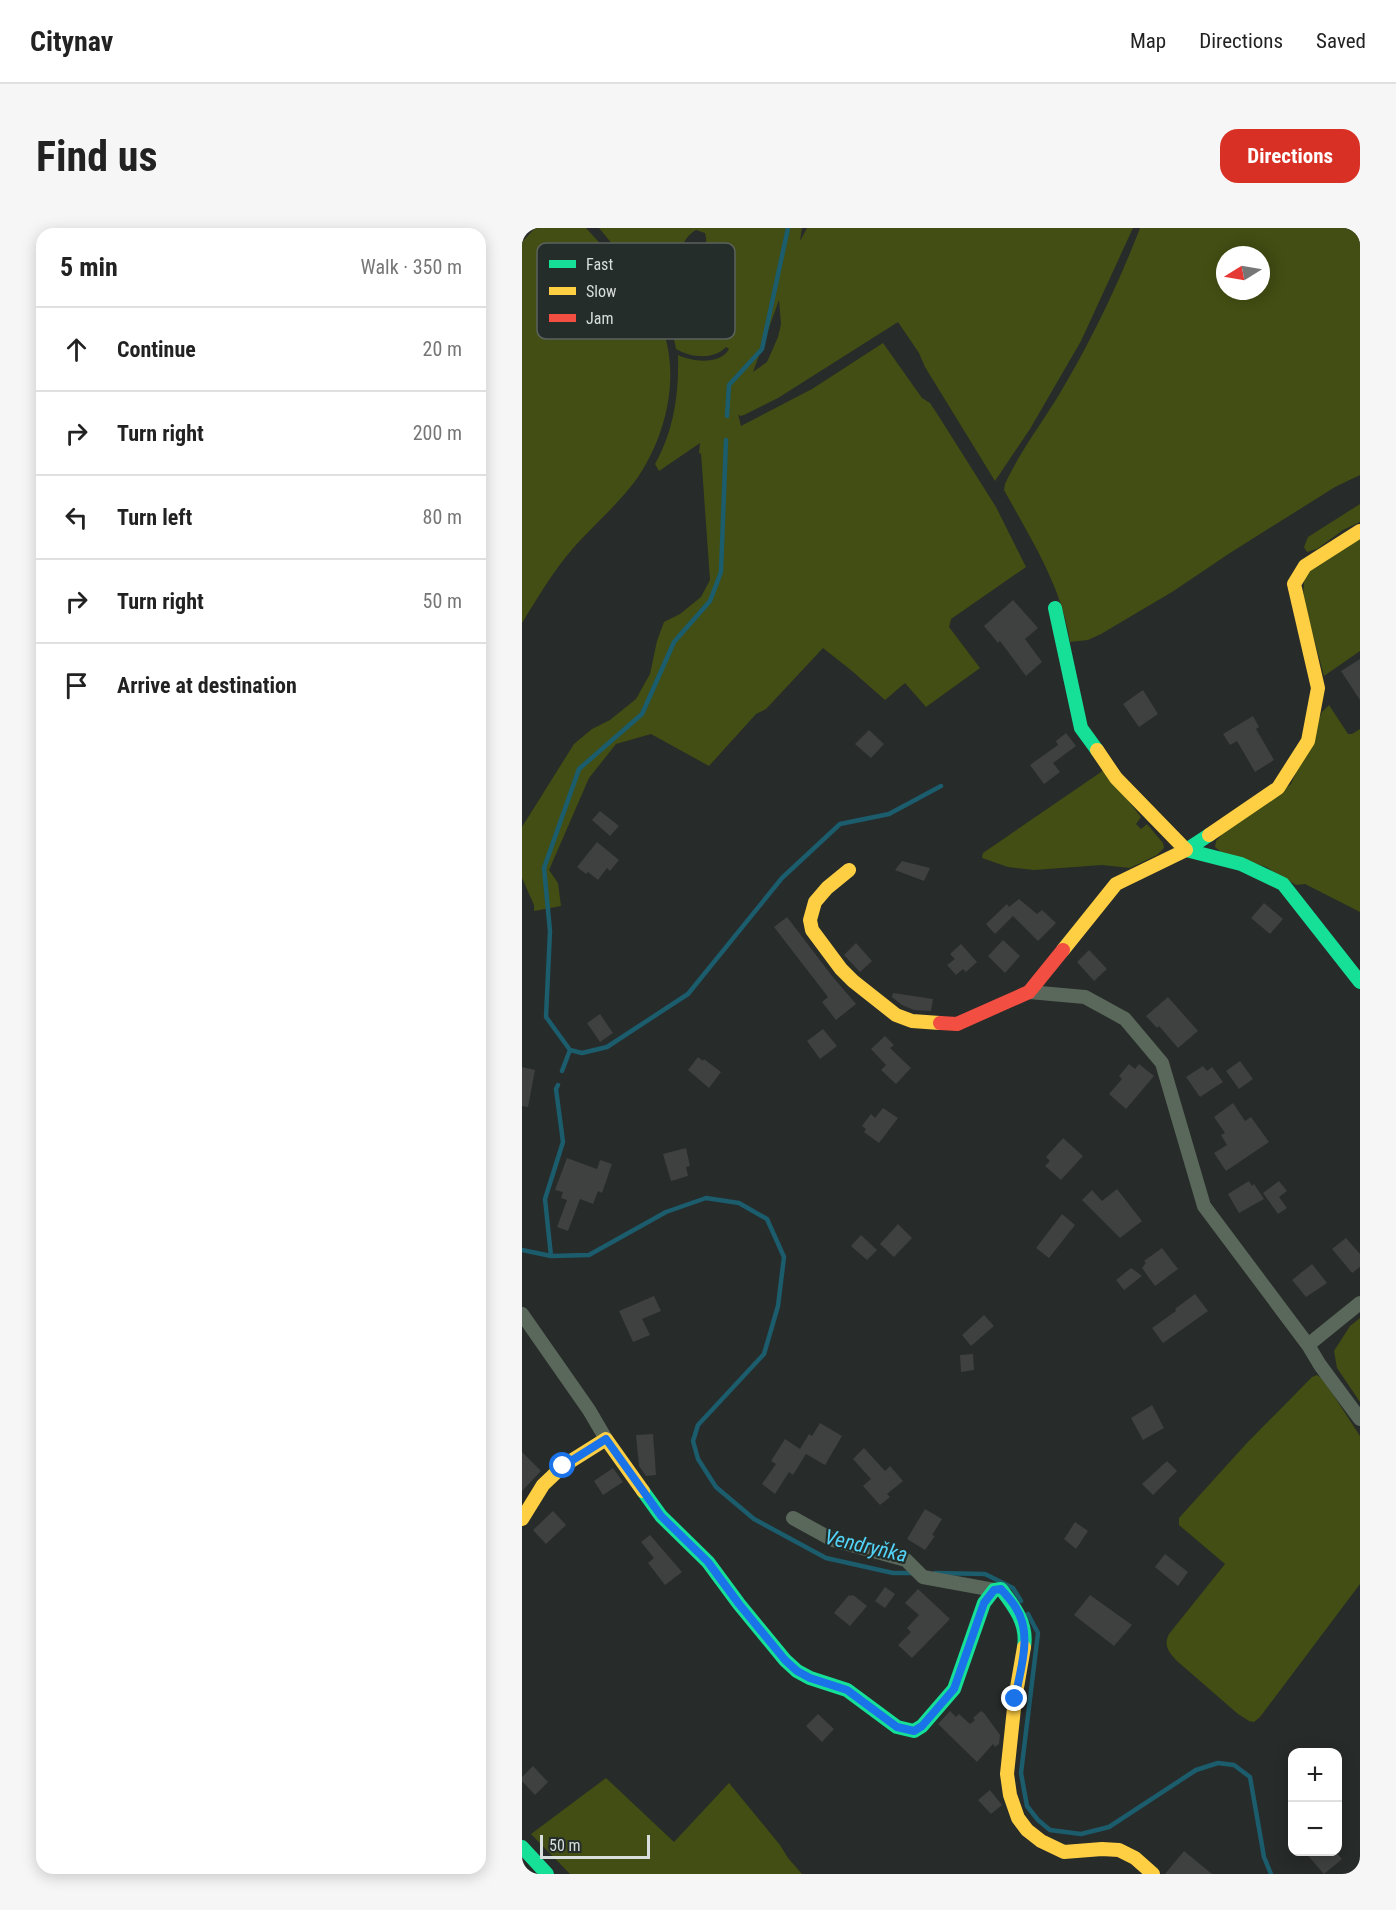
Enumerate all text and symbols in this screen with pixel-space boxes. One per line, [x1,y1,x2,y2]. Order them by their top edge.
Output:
text: Citynav [30,25,113,58]
text: Map [1130,29,1166,53]
text: Directions [1199,29,1283,53]
text: Saved [1316,29,1366,53]
button: Directions [1220,129,1360,183]
text: Find us [36,132,157,181]
legend [537,243,735,339]
north arrow [1216,246,1270,300]
text: 5 min [60,252,118,282]
text: Walk · 350 m [361,255,462,279]
text: Fast [586,255,613,274]
text: Slow [586,282,616,301]
text: Jam [586,309,613,328]
icon: ahead [60,333,93,366]
text: Continue [117,337,196,362]
text: 20 m [423,337,462,361]
icon: right [60,417,93,450]
text: Turn right [117,421,204,446]
text: 200 m [413,421,462,445]
icon: left [60,501,93,534]
text: Turn left [117,505,192,530]
text: 80 m [423,505,462,529]
icon: right [60,585,93,618]
text: Turn right [117,589,204,614]
text: 50 m [423,589,462,613]
icon: arrive [60,669,93,702]
text: Arrive at destination [117,673,297,698]
route start [549,1452,575,1478]
water label: Vendryňka [822,1525,910,1567]
route end [1001,1685,1027,1711]
map controls [1288,1748,1342,1856]
button: + [1288,1748,1342,1802]
button: − [1288,1802,1342,1856]
scale bar [540,1832,650,1860]
text: 50 m [549,1836,581,1855]

